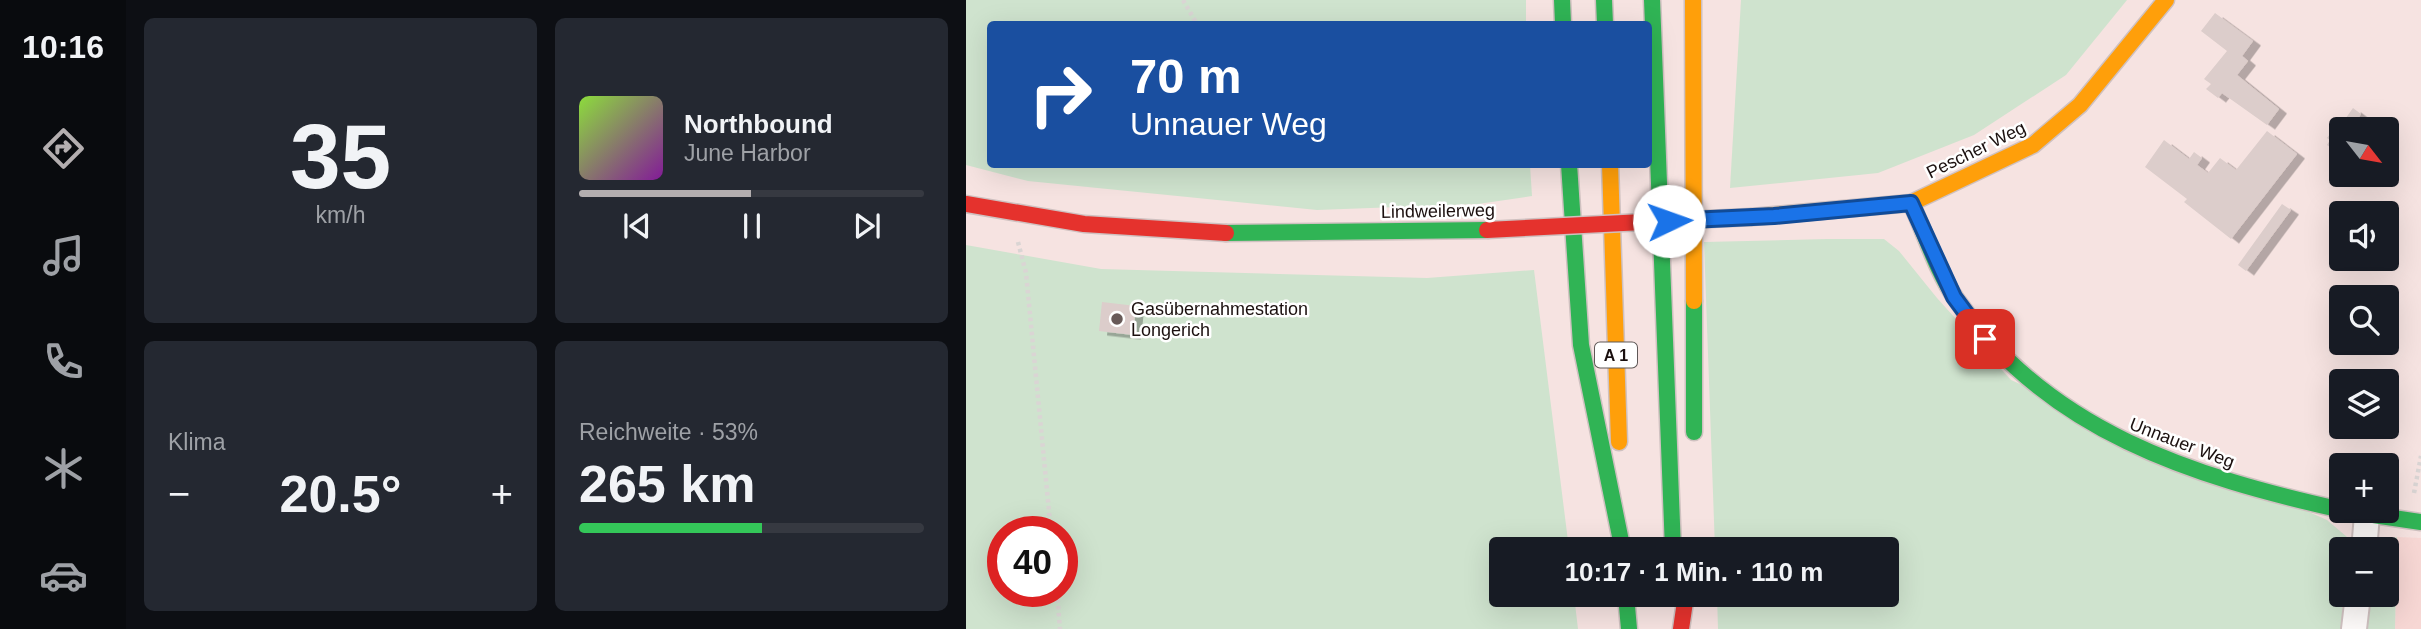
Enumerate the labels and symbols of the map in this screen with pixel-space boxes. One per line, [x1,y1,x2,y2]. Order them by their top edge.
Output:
street label: Pescher Weg [1923,117,2029,183]
north arrow [2329,117,2399,187]
position arrow [1632,184,1706,258]
street label: Lindweilerweg [1381,200,1495,222]
place label: Gasübernahmestation Longerich [1131,299,1308,340]
pin [1955,309,2015,369]
marker: Gasübernahmestation Longerich [1109,311,1125,327]
road number: A 1 [1595,342,1637,368]
street label: Unnauer Weg [2127,414,2237,472]
speed limit sign: 40 [987,516,1078,607]

